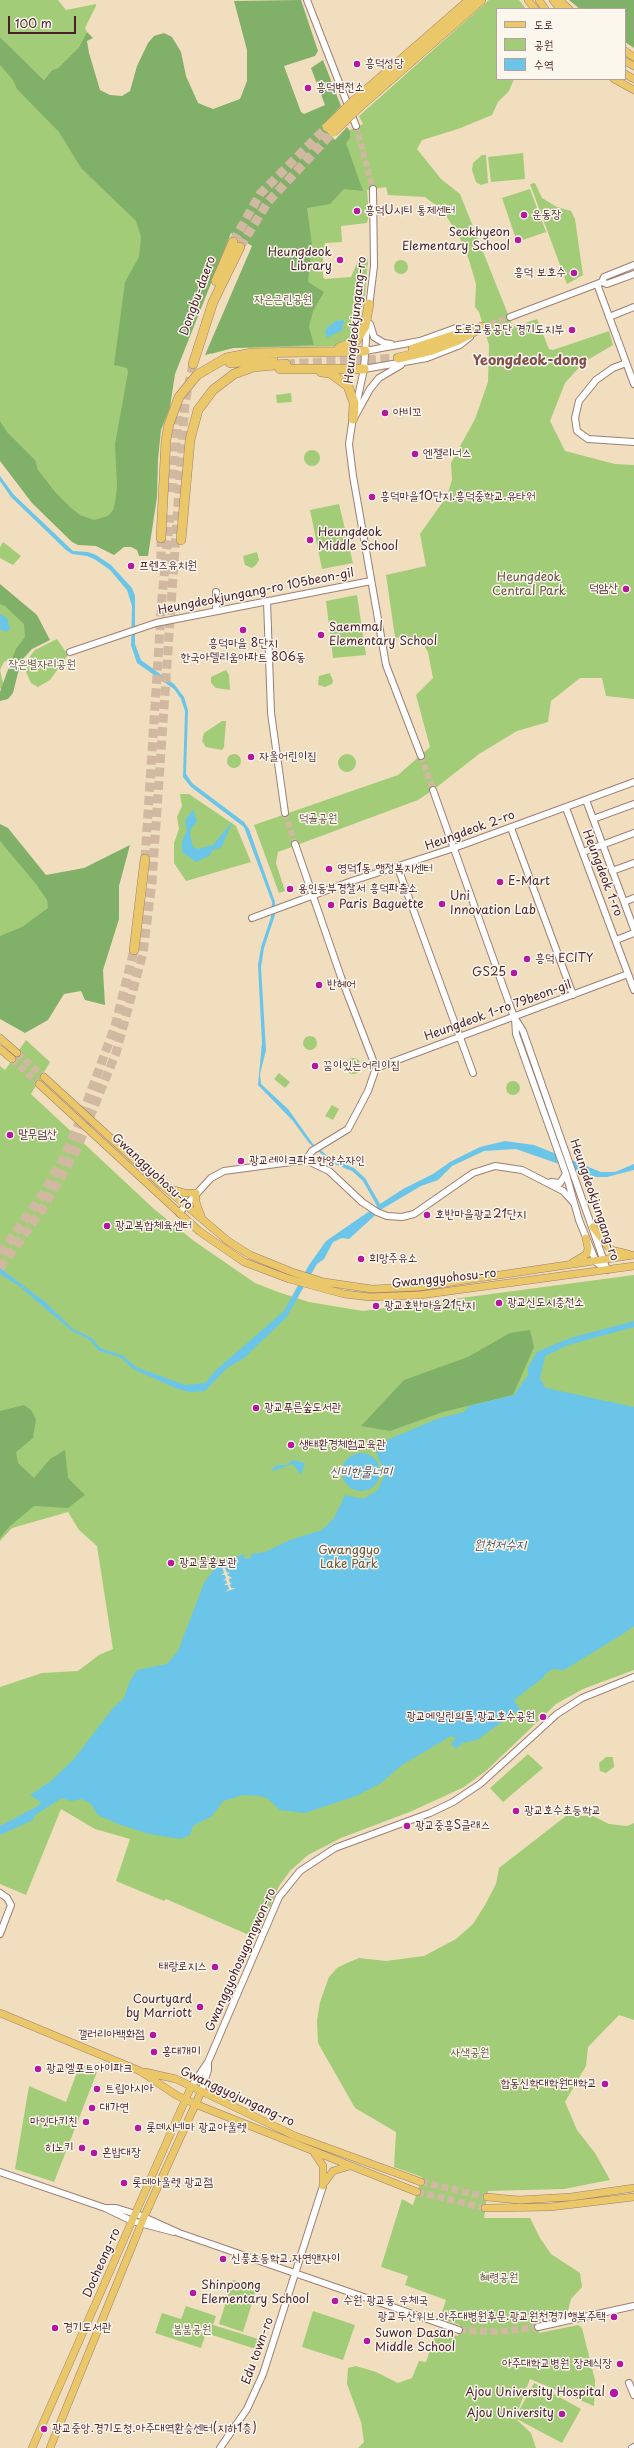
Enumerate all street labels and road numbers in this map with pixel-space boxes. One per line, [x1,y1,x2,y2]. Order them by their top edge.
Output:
street label: Dongbu-daero [177,254,219,338]
street label: Heungdeokjungang-ro [342,256,370,384]
street label: Heungdeokjungang-ro 105beon-gil [157,566,355,618]
street label: Heungdeok 2-ro [423,808,517,854]
street label: Heungdeok 1-ro [579,828,625,918]
street label: Heungdeok 1-ro 79beon-gil [422,978,574,1044]
street label: Gwanggyohosu-ro [109,1131,195,1213]
street label: Heungdeokjungang-ro [566,1137,622,1263]
street label: Gwanggyohosu-ro [391,1266,497,1292]
street label: Gwanggyohosugongwon-ro [203,1886,279,2034]
street label: Gwanggyojungang-ro [178,2064,296,2130]
street label: Docheong-ro [80,2226,124,2300]
street label: Edu town-ro [239,2315,277,2387]

